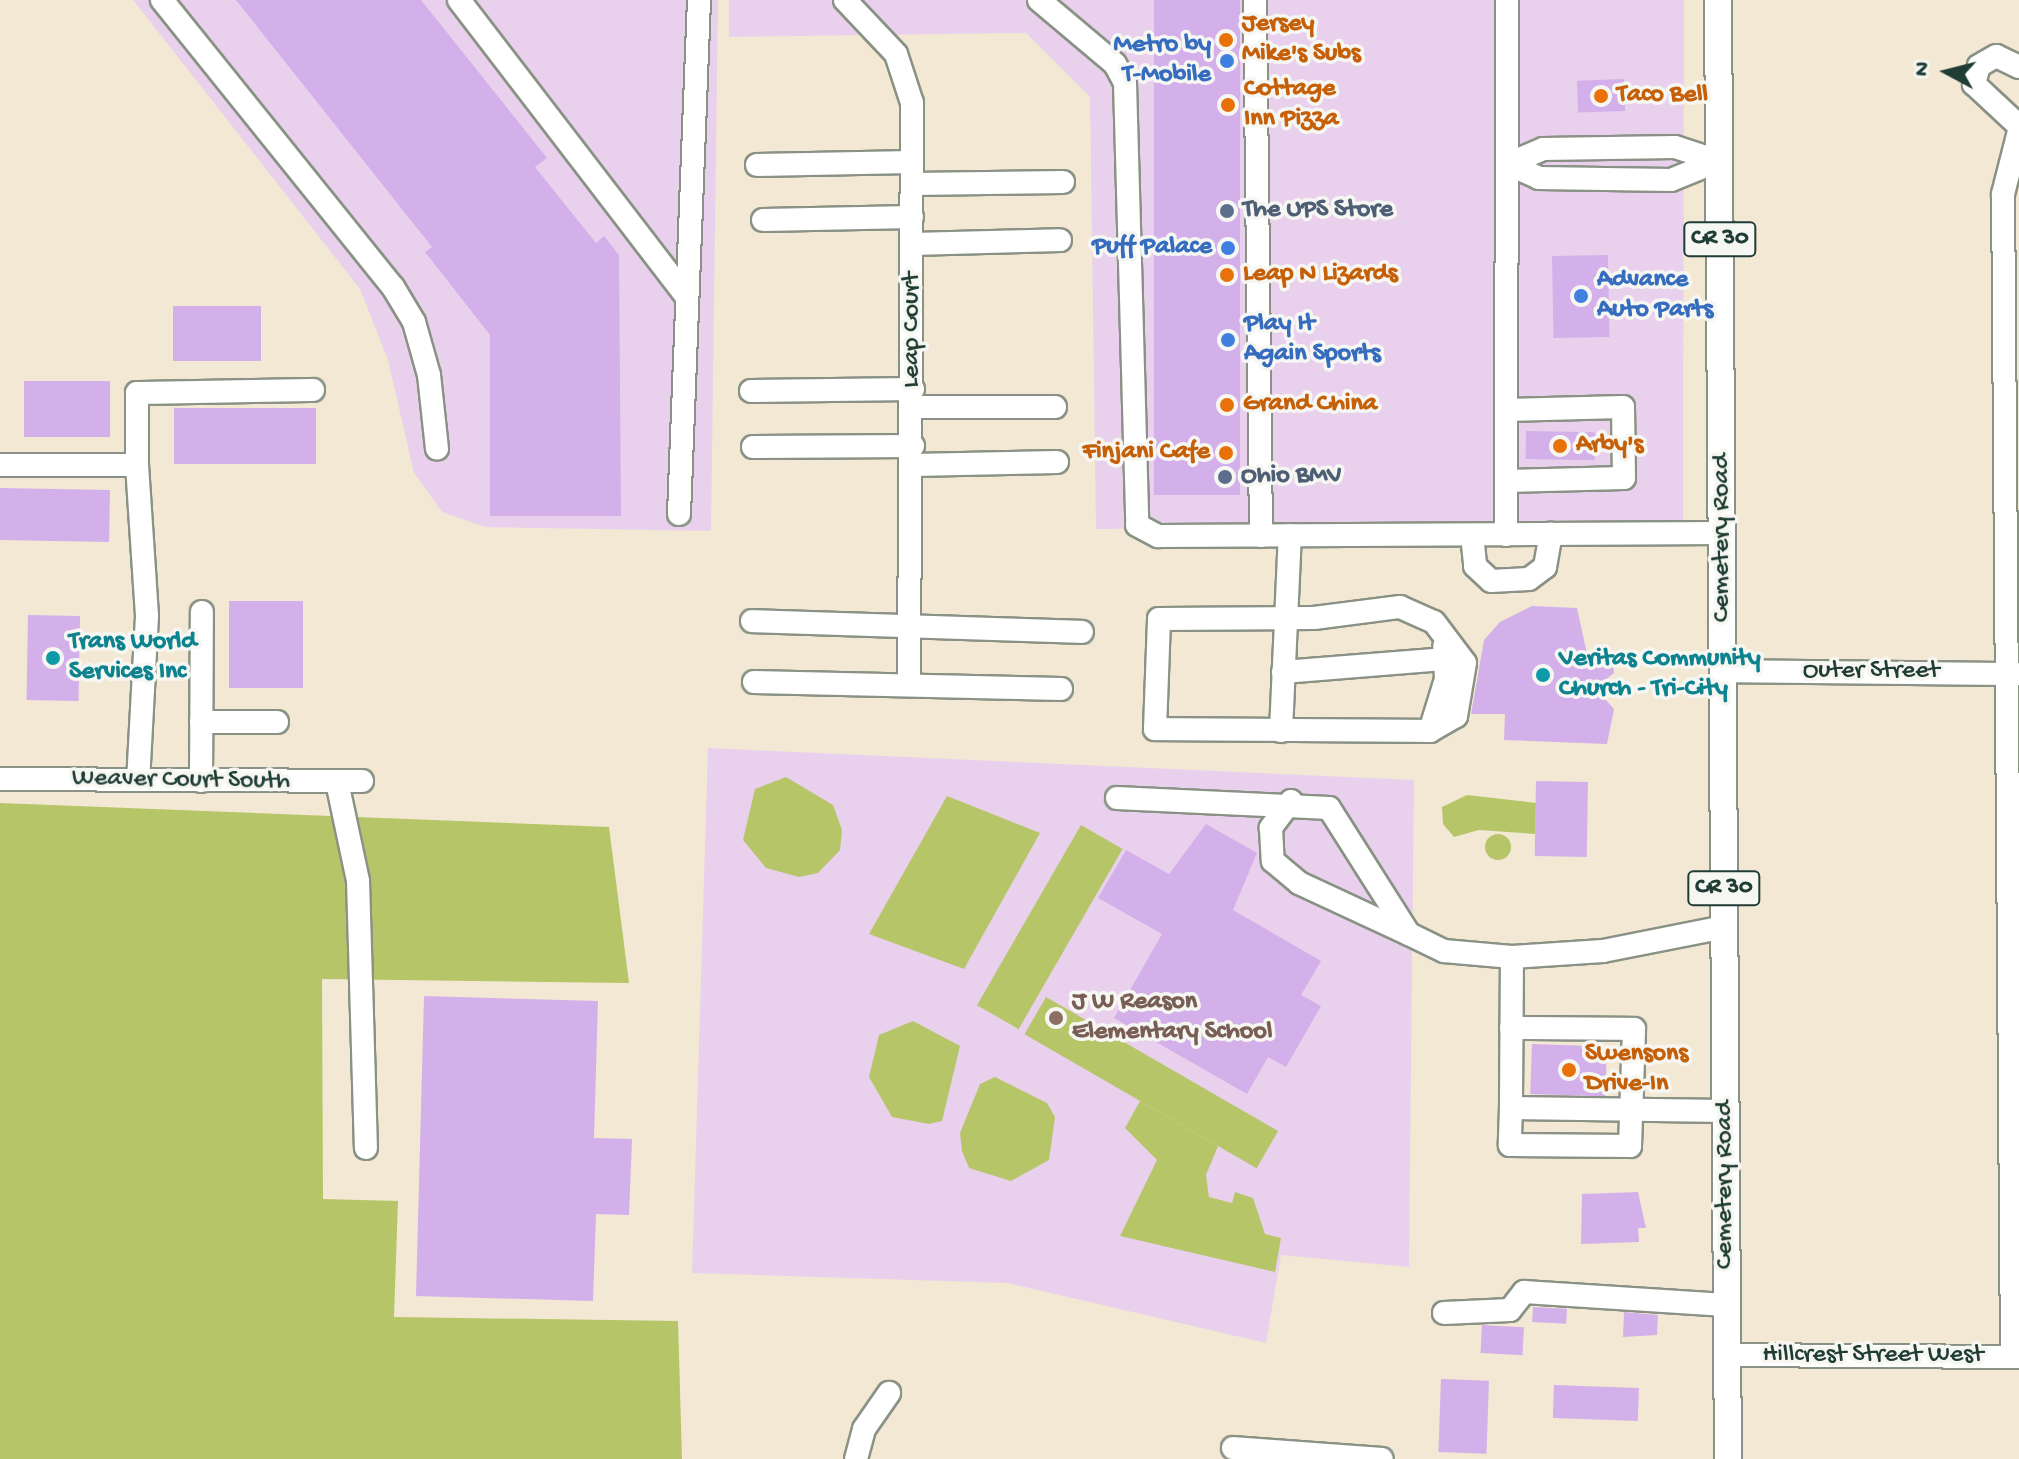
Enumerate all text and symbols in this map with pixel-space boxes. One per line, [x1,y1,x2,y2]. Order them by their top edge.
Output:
place label: Jersey Mike's Subs [1242,9,1361,70]
place label: Metro by T-Mobile [1114,30,1211,92]
marker: Jersey Mike's Subs [1217,31,1235,49]
north arrow [1907,32,1987,112]
marker: Metro by T-Mobile [1218,52,1236,70]
text: N [1909,60,1937,78]
place label: Cottage Inn Pizza [1244,74,1338,136]
place label: Taco Bell [1617,80,1708,112]
marker: Taco Bell [1592,87,1610,105]
marker: Cottage Inn Pizza [1219,96,1237,114]
place label: The UPS Store [1243,195,1393,227]
marker: The UPS Store [1218,202,1236,220]
road number: CR 30 [1682,219,1758,259]
place label: Puff Palace [1092,232,1212,264]
marker: Puff Palace [1219,239,1237,257]
place label: Leap N Lizards [1243,259,1398,291]
place label: Advance Auto Parts [1597,265,1713,326]
marker: Leap N Lizards [1218,266,1236,284]
street label: Leap Court [897,272,929,388]
marker: Advance Auto Parts [1572,287,1590,305]
place label: Play It Again Sports [1244,309,1380,370]
marker: Play It Again Sports [1219,331,1237,349]
place label: Grand China [1243,389,1377,421]
marker: Grand China [1218,396,1236,414]
place label: Arby's [1576,430,1643,462]
place label: Finjani Cafe [1083,437,1210,469]
marker: Arby's [1551,437,1569,455]
marker: Finjani Cafe [1217,444,1235,462]
street label: Cemetery Road [1707,454,1739,622]
place label: Ohio BMV [1241,461,1342,493]
marker: Ohio BMV [1216,468,1234,486]
place label: Trans World Services Inc [69,627,196,688]
place label: Veritas Community Church - Tri-City [1559,644,1761,706]
marker: Trans World Services Inc [44,649,62,667]
street label: Outer Street [1803,656,1939,688]
marker: Veritas Community Church - Tri-City [1534,666,1552,684]
street label: Weaver Court South [72,763,290,799]
road number: CR 30 [1686,868,1762,908]
place label: J W Reason Elementary School [1072,987,1272,1048]
marker: J W Reason Elementary School [1047,1009,1065,1027]
place label: Swensons Drive-In [1585,1039,1688,1100]
marker: Swensons Drive-In [1560,1061,1578,1079]
street label: Cemetery Road [1710,1101,1742,1269]
street label: Hillcrest Street West [1763,1340,1983,1372]

